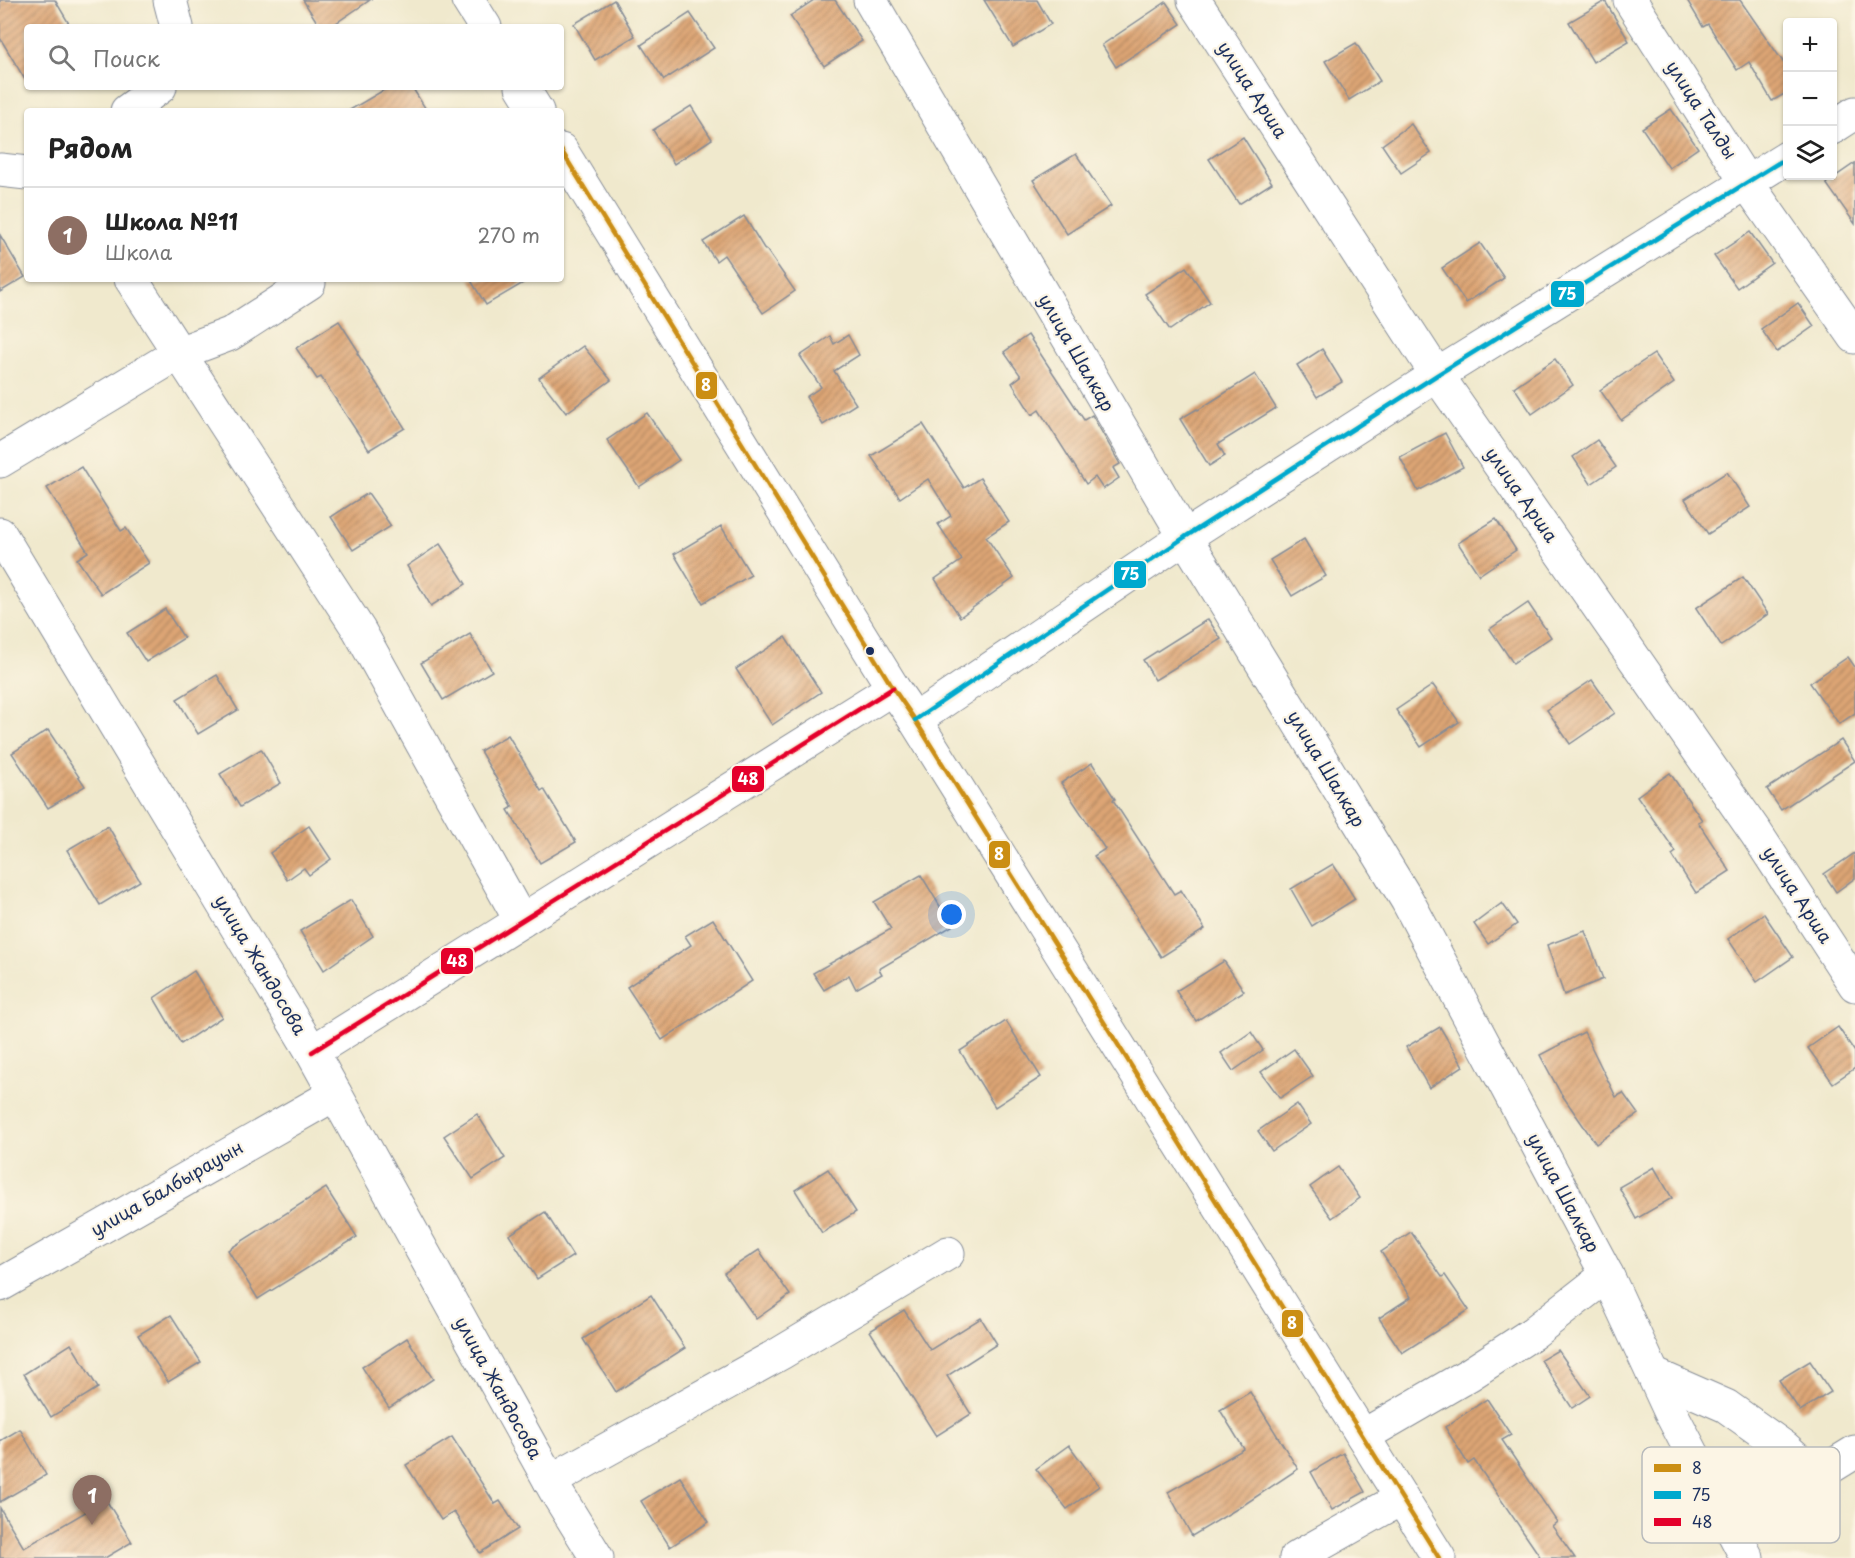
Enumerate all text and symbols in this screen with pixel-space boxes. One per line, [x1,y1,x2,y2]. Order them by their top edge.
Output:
map controls [1783,18,1837,180]
button: + [1783,18,1837,72]
search box [24,24,564,90]
street label: улица Арша [1212,35,1295,143]
icon: search [45,41,78,74]
text: Поиск [93,41,160,74]
street label: улица Талды [1660,55,1744,164]
button: − [1783,72,1837,126]
button: layers [1783,126,1837,180]
text: Рядом [48,128,133,167]
text: Школа №11 [105,204,238,237]
text: 1 [63,220,72,250]
text: 270 m [477,220,540,250]
text: Школа [105,237,172,267]
line badge: 75 [1550,280,1585,308]
text: 75 [1557,281,1577,305]
street label: улица Шалкар [1033,288,1122,416]
line badge: 8 [695,371,718,400]
text: 8 [701,372,711,396]
street label: улица Арша [1479,441,1565,547]
line badge: 75 [1113,560,1147,589]
text: 75 [1120,561,1140,585]
unlabelled marker [864,645,876,657]
street label: улица Шалкар [1282,705,1373,832]
line badge: 48 [731,765,765,793]
text: 48 [737,766,759,790]
line badge: 8 [988,840,1011,869]
street label: улица Арша [1757,840,1840,948]
text: 8 [994,841,1004,865]
street label: улица Жандосова [209,889,314,1040]
your location [937,900,966,929]
line badge: 48 [440,947,474,975]
text: 48 [446,948,468,972]
street label: улица Шалкар [1521,1128,1607,1257]
street label: улица Балбырауын [85,1133,248,1242]
line badge: 8 [1281,1309,1304,1338]
text: 8 [1287,1310,1297,1334]
street label: улица Жандосова [449,1311,550,1464]
legend [1642,1447,1840,1543]
text: 8 [1692,1455,1702,1479]
pin: 1 [72,1476,112,1525]
text: 75 [1692,1482,1711,1506]
text: 48 [1692,1509,1712,1533]

